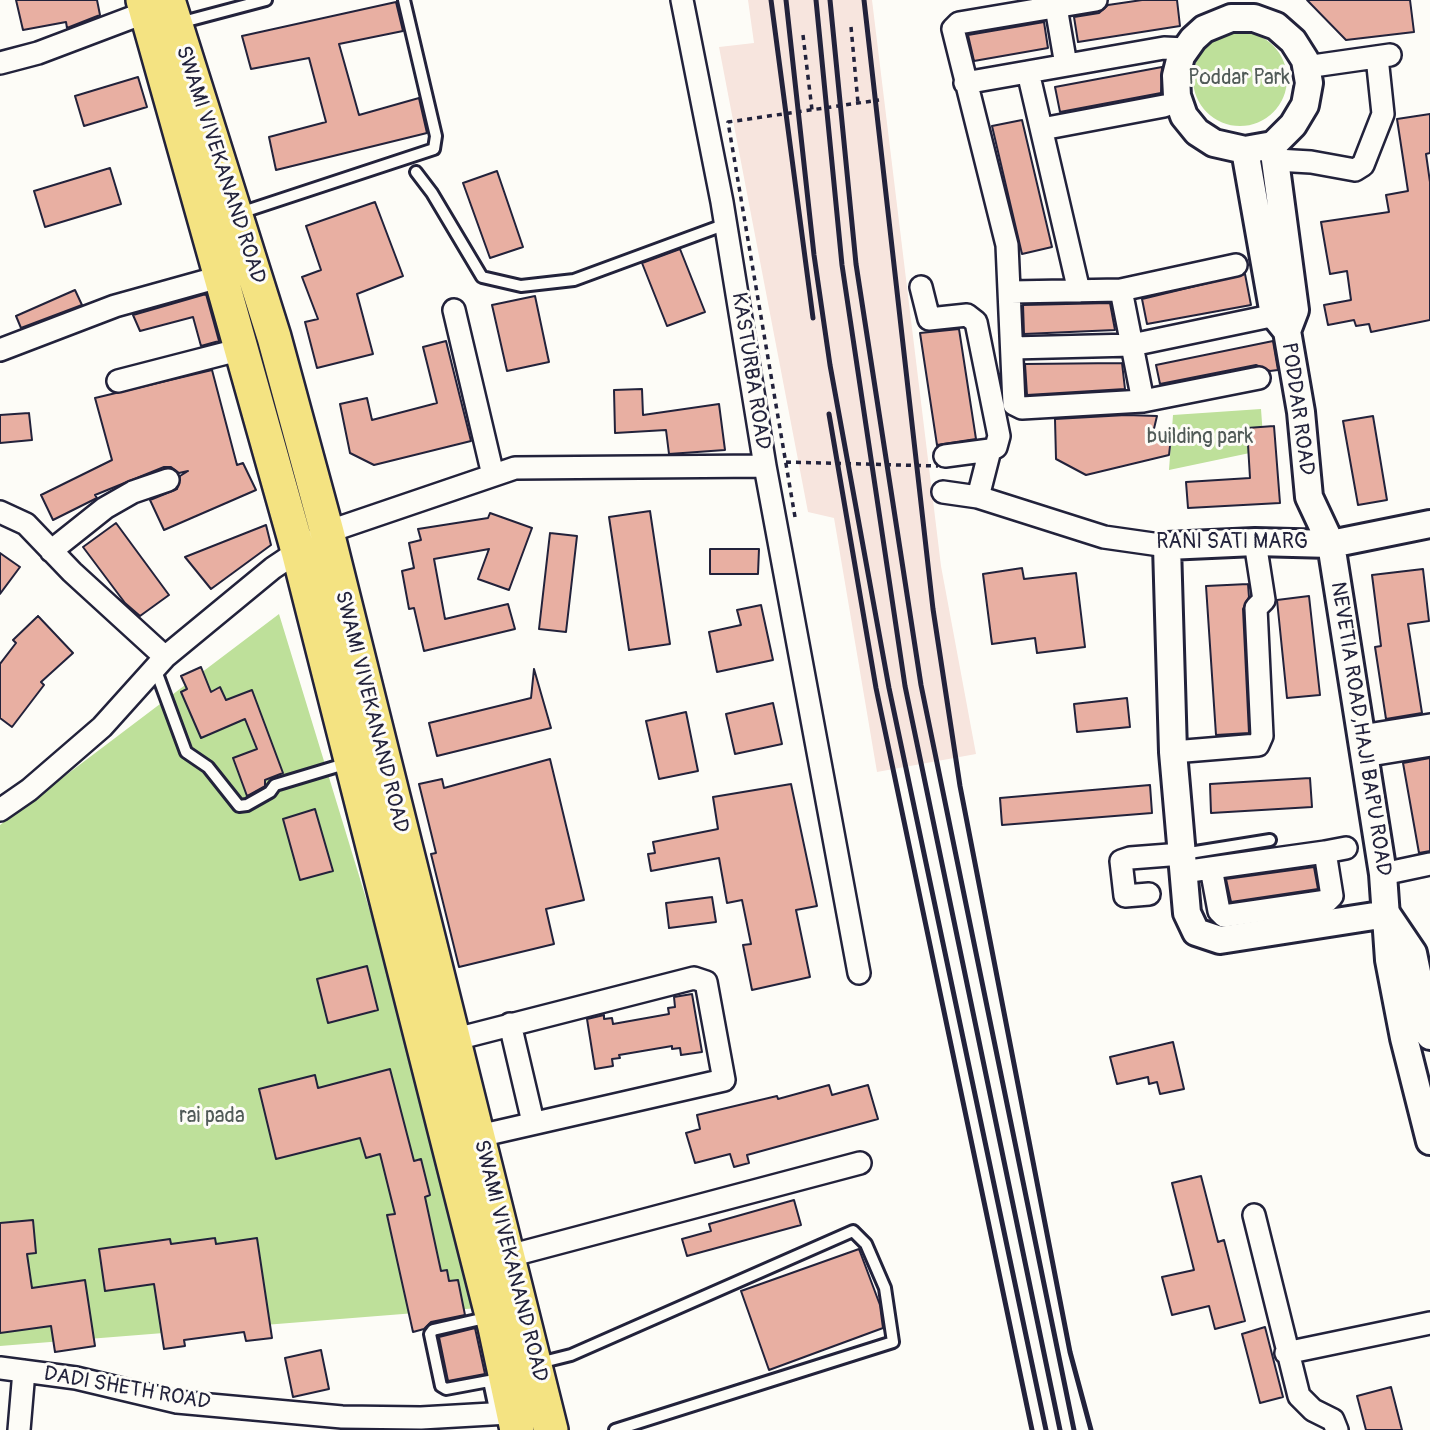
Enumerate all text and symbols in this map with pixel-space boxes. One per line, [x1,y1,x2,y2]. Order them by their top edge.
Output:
street label: SWAMI VIVEKANAND ROAD [170,43,270,287]
park label: Poddar Park [1188,66,1290,92]
street label: KASTURBA ROAD [725,291,775,451]
street label: PODDAR ROAD [1275,341,1319,477]
park label: building park [1147,425,1253,451]
street label: RANI SATI MARG [1156,530,1308,556]
street label: NEVETIA ROAD,HAJI BAPU ROAD [1324,580,1396,878]
street label: SWAMI VIVEKANAND ROAD [329,588,413,836]
park label: rai pada [179,1104,245,1130]
street label: SWAMI VIVEKANAND ROAD [468,1137,552,1385]
street label: DADI SHETH ROAD [42,1362,212,1416]

